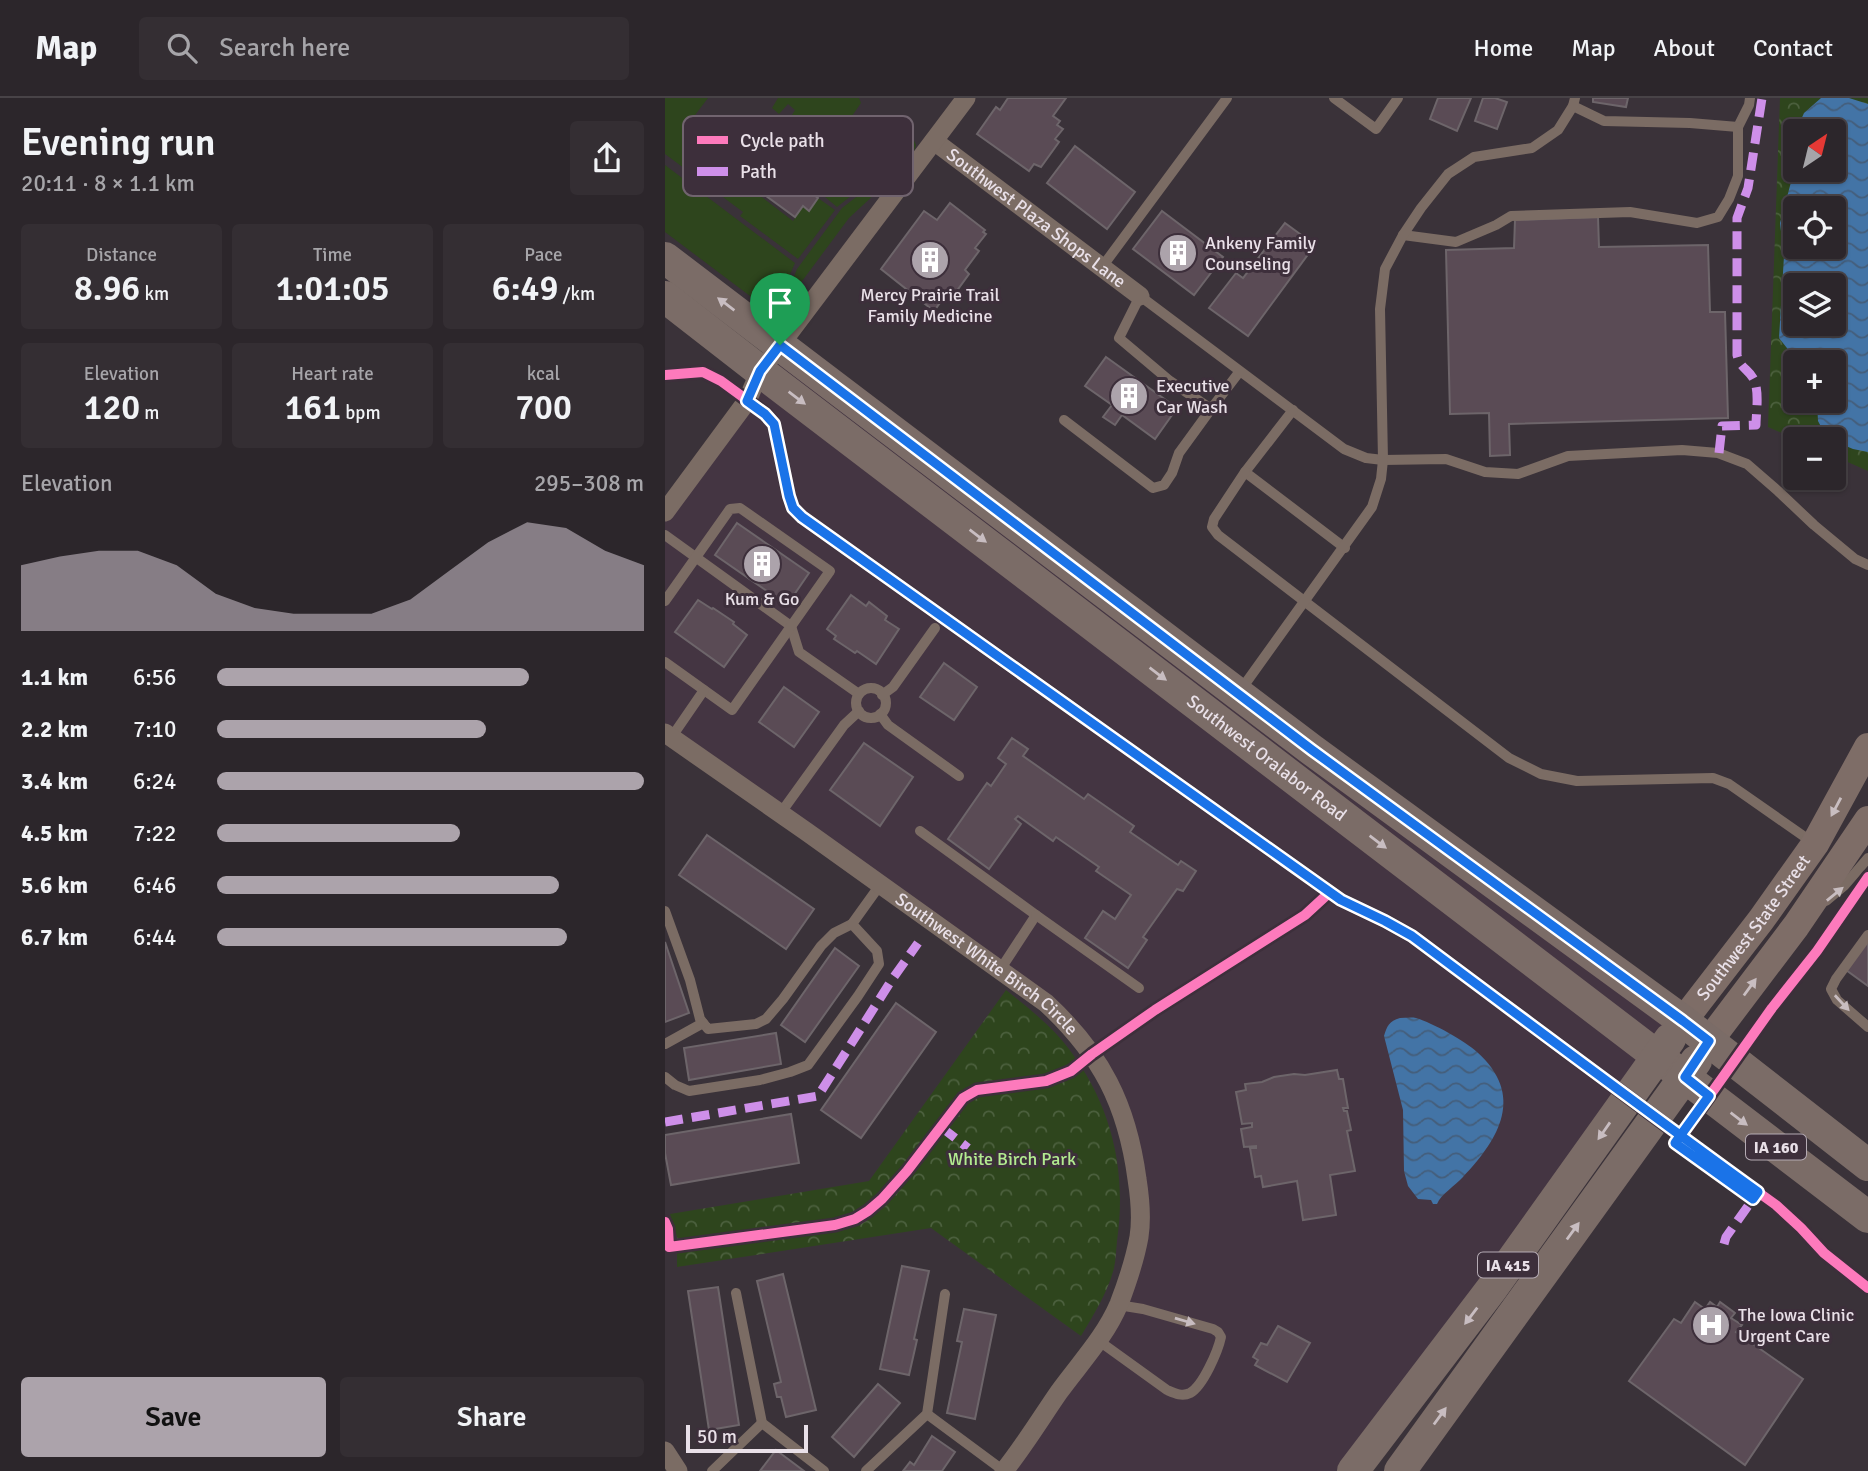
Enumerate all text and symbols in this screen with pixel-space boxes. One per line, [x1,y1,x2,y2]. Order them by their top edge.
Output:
search box [139,17,629,80]
text: Map [35,28,97,69]
icon: search [163,29,201,67]
text: Search here [219,32,350,64]
text: Home [1473,33,1533,63]
text: Map [1571,33,1616,63]
text: About [1654,33,1715,63]
text: Contact [1753,33,1833,63]
legend [683,116,913,196]
text: Evening run [21,119,215,166]
north arrow [1783,119,1846,182]
map controls [1783,119,1846,490]
button: share [570,121,644,195]
text: Cycle path [740,129,825,153]
street label: Southwest Plaza Shops Lane [942,143,1130,292]
text: Path [740,160,777,184]
text: 20:11 · 8 × 1.1 km [21,169,195,198]
button: locate [1783,196,1846,259]
building icon: Ankeny Family Counseling [1157,232,1199,274]
place label: Ankeny Family Counseling [1205,232,1317,275]
building icon: Mercy Prairie Trail Family Medicine [909,239,951,281]
text: Distance [86,243,157,267]
text: Time [313,243,352,267]
text: Pace [524,243,563,267]
text: 8.96 [74,267,140,310]
text: 1:01:05 [275,267,390,310]
text: 6:49 [492,267,558,310]
pin [750,273,810,345]
button: layers [1783,273,1846,336]
text: km [140,282,169,306]
text: /km [558,282,595,306]
icon: arrive [761,284,799,322]
place label: Mercy Prairie Trail Family Medicine [860,284,1000,327]
one-way arrow [718,297,736,312]
button: + [1783,350,1846,413]
text: Elevation [84,362,159,386]
text: Heart rate [291,362,374,386]
text: kcal [527,362,560,386]
building icon: Executive Car Wash [1108,375,1150,417]
place label: Executive Car Wash [1156,375,1230,418]
text: 120 [83,386,140,429]
text: 161 [284,386,341,429]
text: 700 [515,386,572,429]
one-way arrow [787,391,805,406]
text: m [140,401,160,425]
text: bpm [341,401,381,425]
button: − [1783,427,1846,490]
text: Elevation [21,469,113,498]
text: 295–308 m [534,469,644,498]
one-way arrow [968,529,986,544]
building icon: Kum & Go [741,543,783,585]
place label: Kum & Go [725,588,799,610]
text: 1.1 km [21,663,88,692]
text: 6:56 [133,663,176,692]
one-way arrow [1149,667,1167,682]
street label: Southwest Oralabor Road [1183,690,1351,826]
text: 2.2 km [21,715,88,744]
text: 7:10 [133,715,176,744]
text: 3.4 km [21,767,88,796]
text: 6:24 [133,767,176,796]
one-way arrow [1830,797,1842,817]
text: 4.5 km [21,819,88,848]
text: 7:22 [133,819,176,848]
one-way arrow [1369,835,1387,849]
street label: Southwest State Street [1692,850,1815,1005]
text: 5.6 km [21,871,88,900]
text: 6:46 [133,871,176,900]
one-way arrow [1825,887,1843,902]
street label: Southwest White Birch Circle [891,888,1083,1040]
text: 6.7 km [21,923,88,952]
text: 6:44 [133,923,176,952]
one-way arrow [1742,978,1757,996]
one-way arrow [1834,994,1850,1012]
one-way arrow [1730,1111,1748,1125]
one-way arrow [1597,1122,1611,1140]
road number: IA 160 [1746,1134,1806,1160]
park label: White Birch Park [948,1148,1076,1170]
one-way arrow [1566,1222,1580,1240]
road number: IA 415 [1478,1252,1538,1278]
hospital icon: The Iowa Clinic Urgent Care [1690,1304,1732,1346]
place label: The Iowa Clinic Urgent Care [1738,1304,1854,1347]
one-way arrow [1463,1306,1478,1324]
one-way arrow [1174,1316,1196,1327]
button: Save [21,1377,326,1457]
button: Share [340,1377,644,1457]
one-way arrow [1433,1407,1447,1425]
scale bar [686,1422,809,1454]
text: 50 m [697,1425,737,1449]

